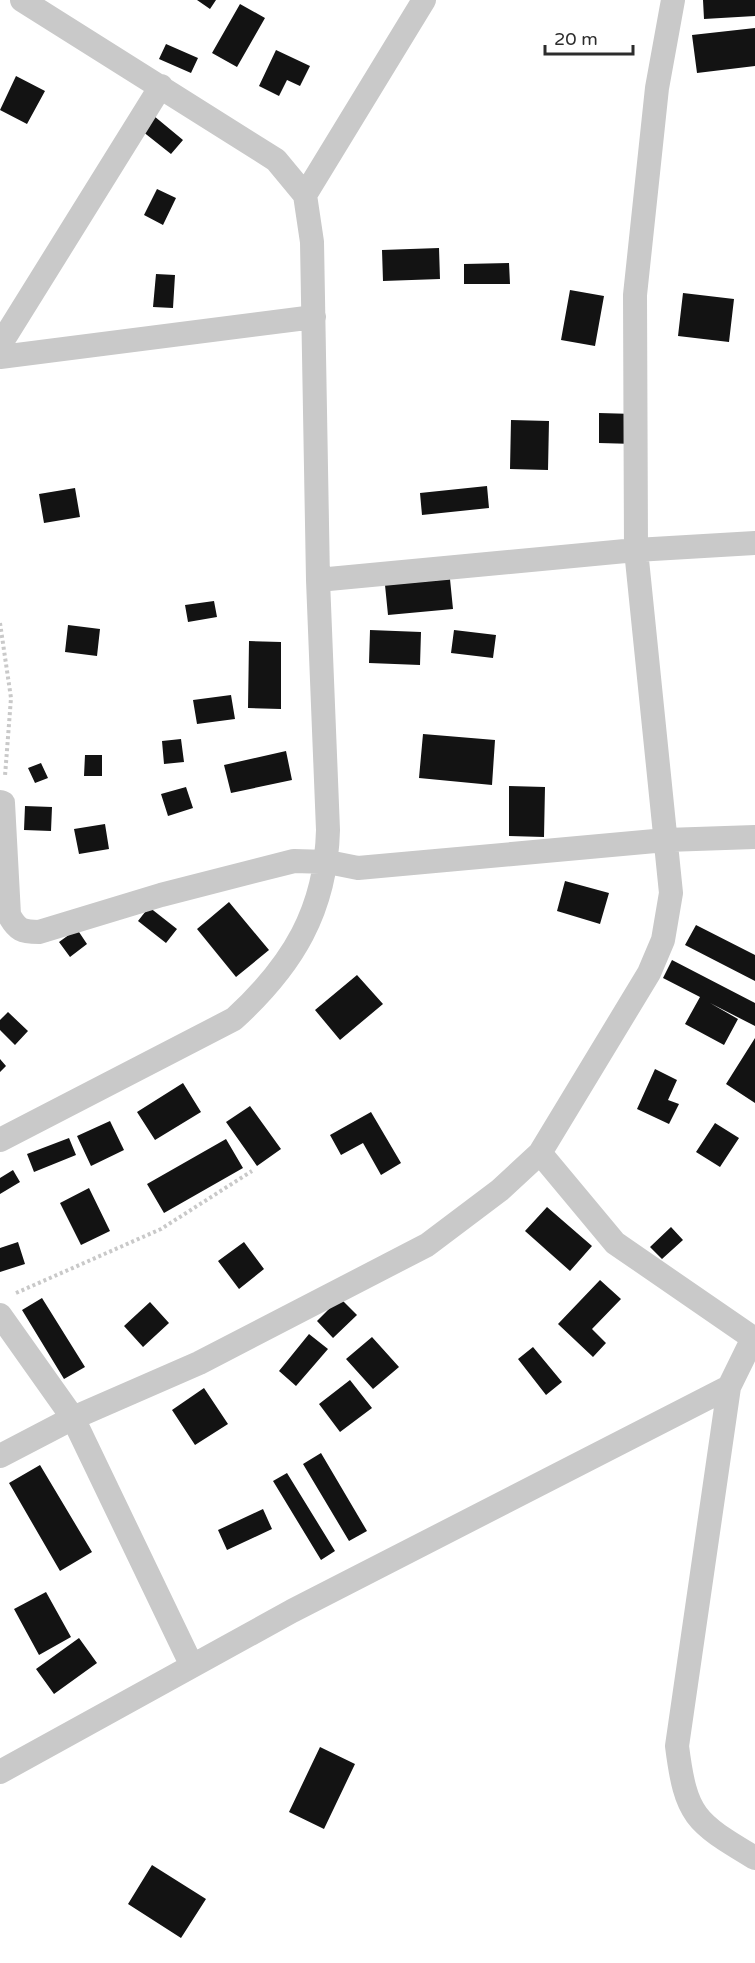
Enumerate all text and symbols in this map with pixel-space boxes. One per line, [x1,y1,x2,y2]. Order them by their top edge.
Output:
scale bar [545,18,634,56]
text: 20 m [554,28,598,50]

